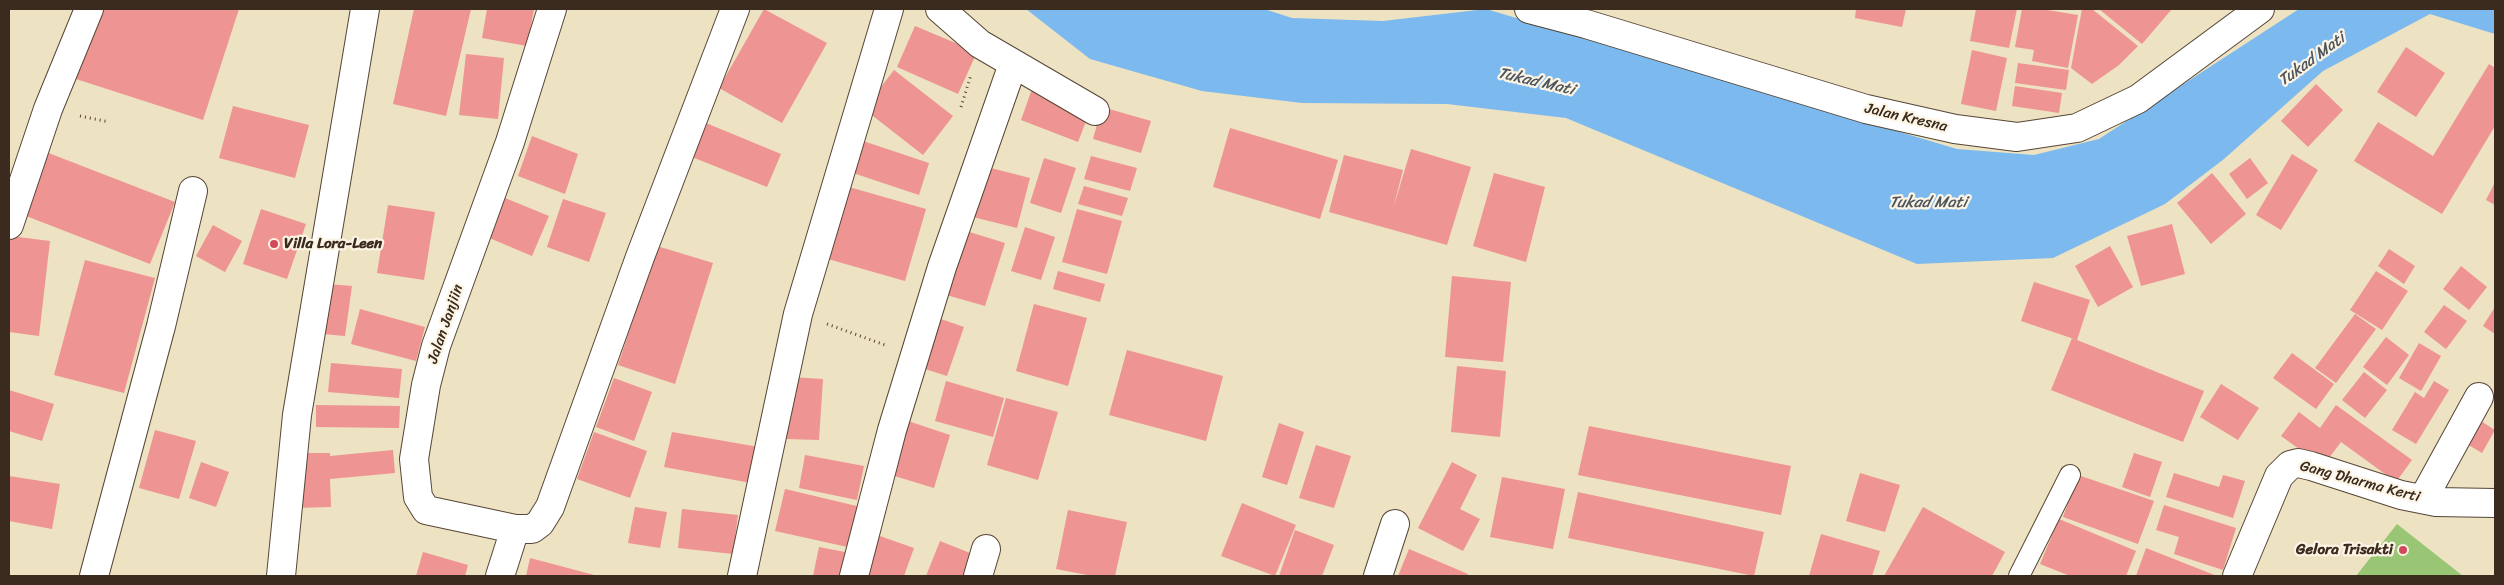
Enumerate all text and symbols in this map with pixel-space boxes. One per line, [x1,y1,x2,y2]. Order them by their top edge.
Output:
water label: Tukad Mati [2275,29,2349,91]
water label: Tukad Mati [1496,64,1576,100]
street label: Jalan Kresna [1863,100,1949,136]
water label: Tukad Mati [1889,193,1967,213]
place label: Villa Lora-Leen [284,235,382,253]
marker: Villa Lora-Leen [268,238,280,250]
street label: Jalan Janjiin [424,282,468,366]
street label: Gang Dharma Kerti [2298,457,2422,507]
place label: Gelora Trisakti [2296,541,2393,559]
marker: Gelora Trisakti [2397,544,2409,556]

